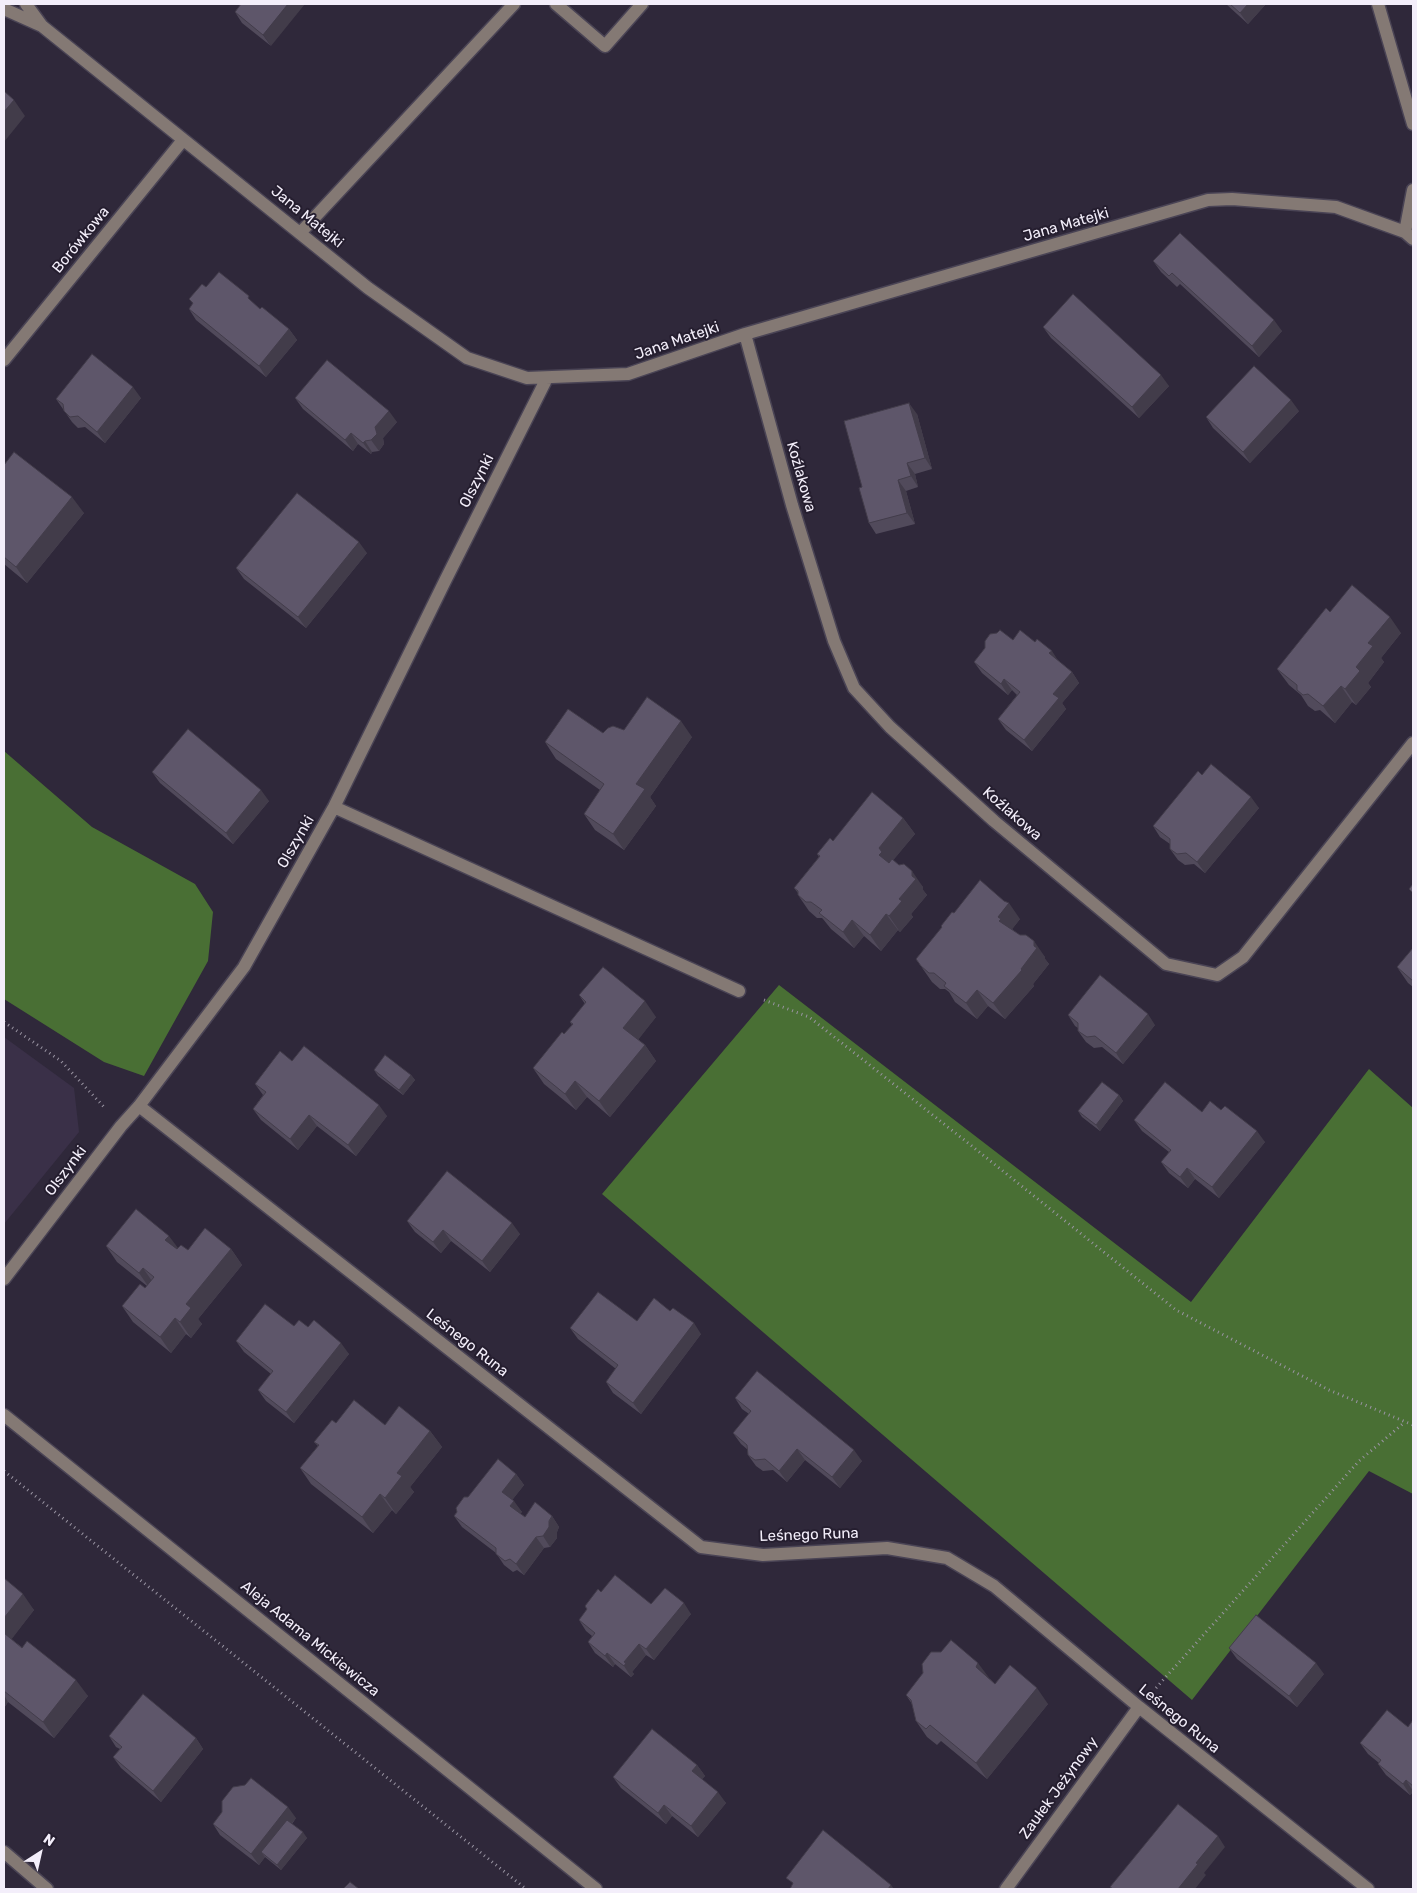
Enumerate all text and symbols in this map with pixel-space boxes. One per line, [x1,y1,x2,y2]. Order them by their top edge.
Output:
street label: Jana Matejki [267,182,347,252]
street label: Borówkowa [49,203,113,277]
street label: Jana Matejki [1021,204,1111,246]
street label: Jana Matejki [632,318,722,364]
street label: Koźlakowa [782,440,820,514]
street label: Olszynki [456,451,498,511]
street label: Koźlakowa [979,783,1045,845]
street label: Olszynki [274,812,318,872]
street label: Olszynki [41,1143,91,1199]
street label: Leśnego Runa [422,1305,512,1381]
street label: Leśnego Runa [759,1524,859,1546]
street label: Aleja Adama Mickiewicza [237,1577,383,1701]
street label: Leśnego Runa [1135,1681,1223,1757]
street label: Zaułek Jeżynowy [1016,1733,1102,1843]
north arrow [15,1828,65,1878]
text: N [40,1830,58,1850]

